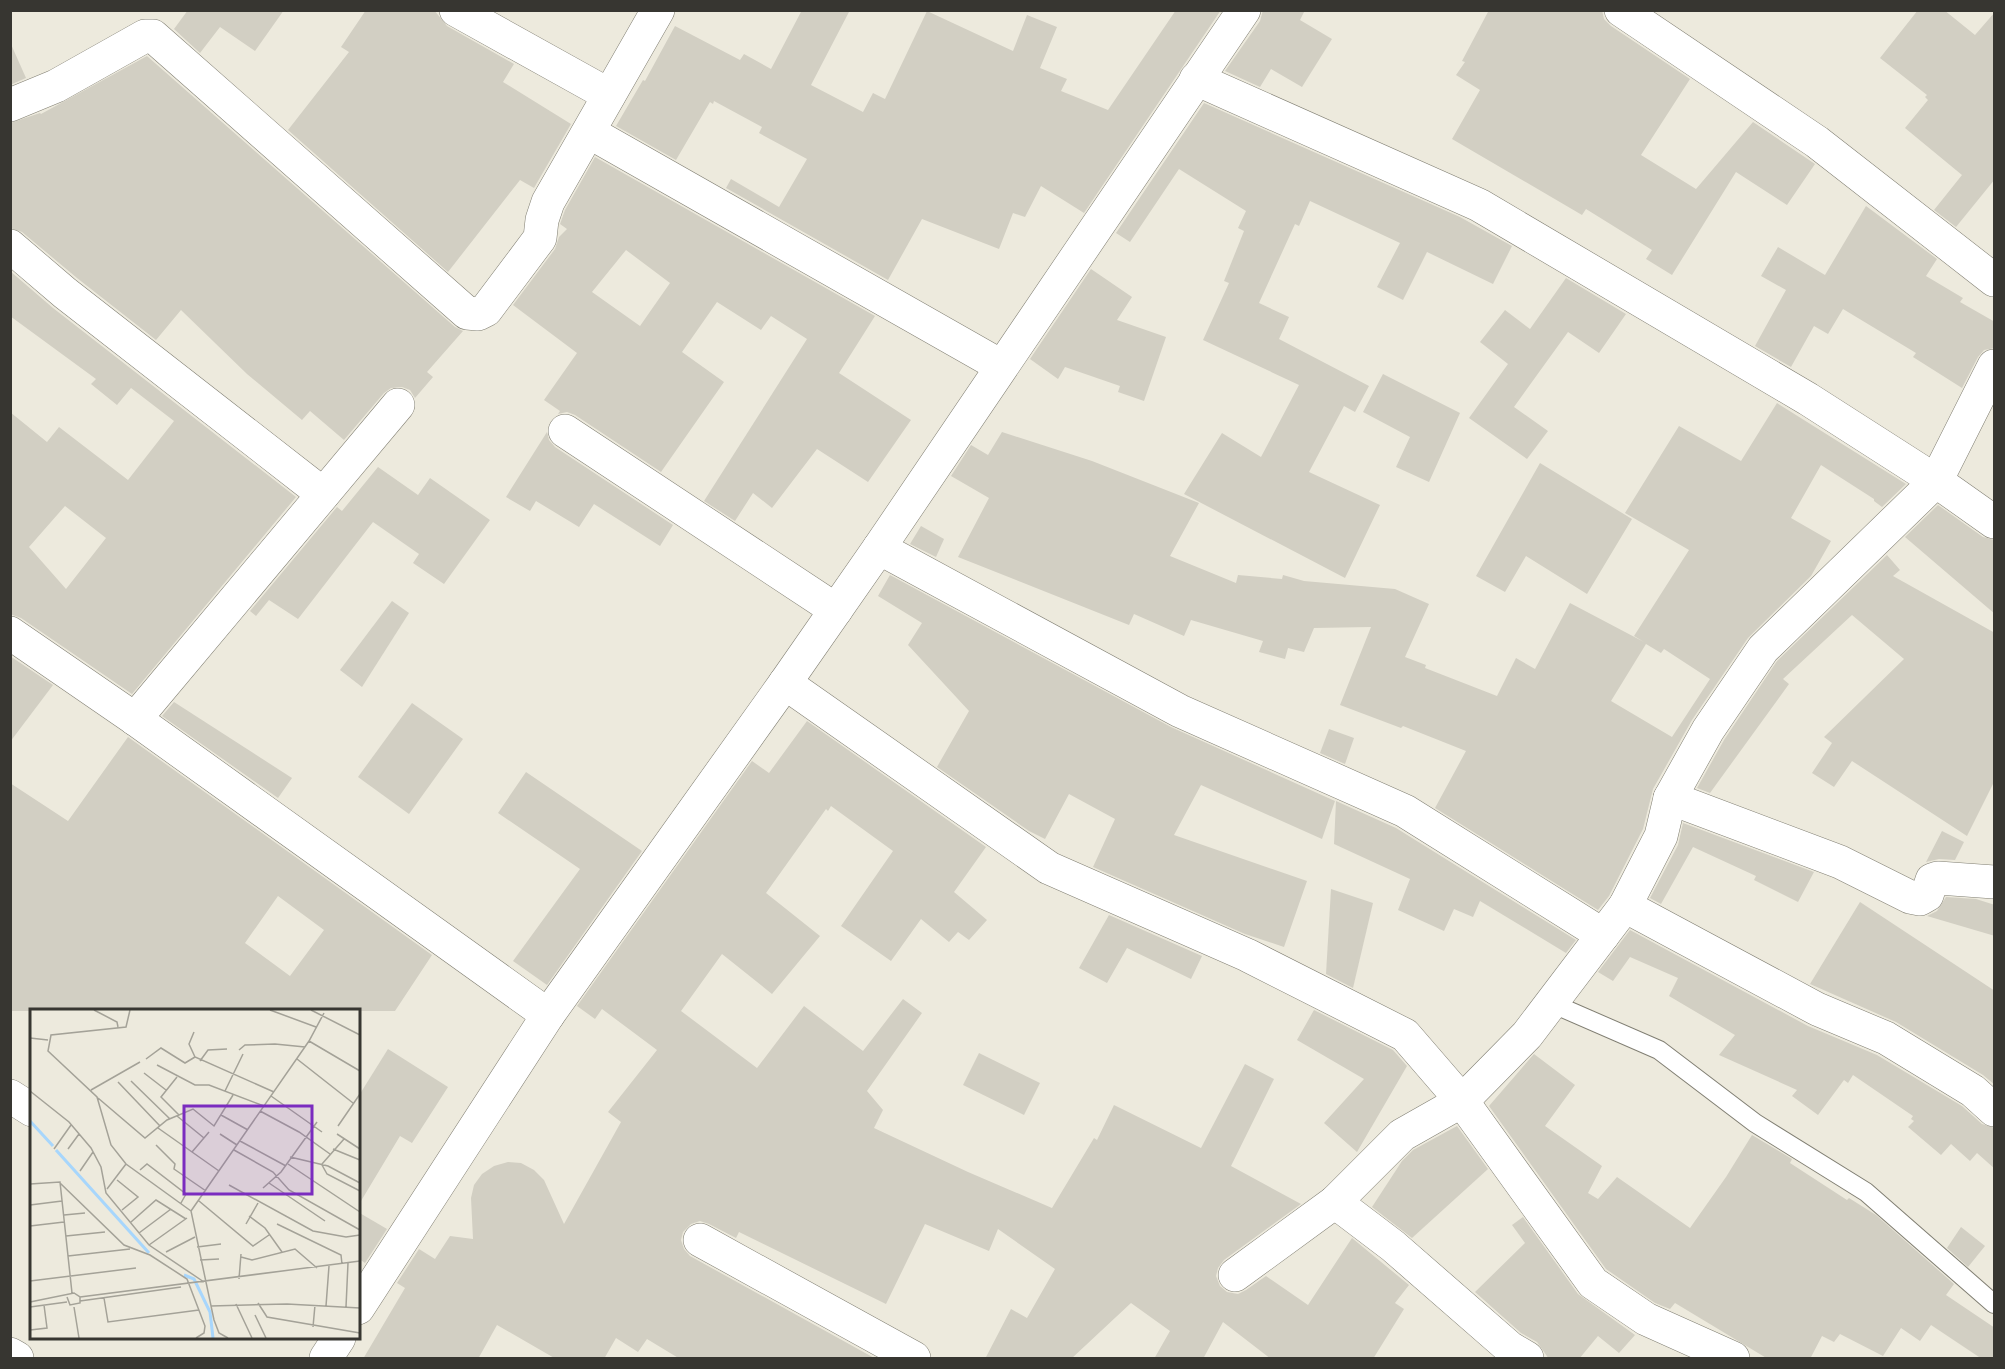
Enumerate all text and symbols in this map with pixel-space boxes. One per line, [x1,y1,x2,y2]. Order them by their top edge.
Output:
inset map [30,1009,360,1339]

